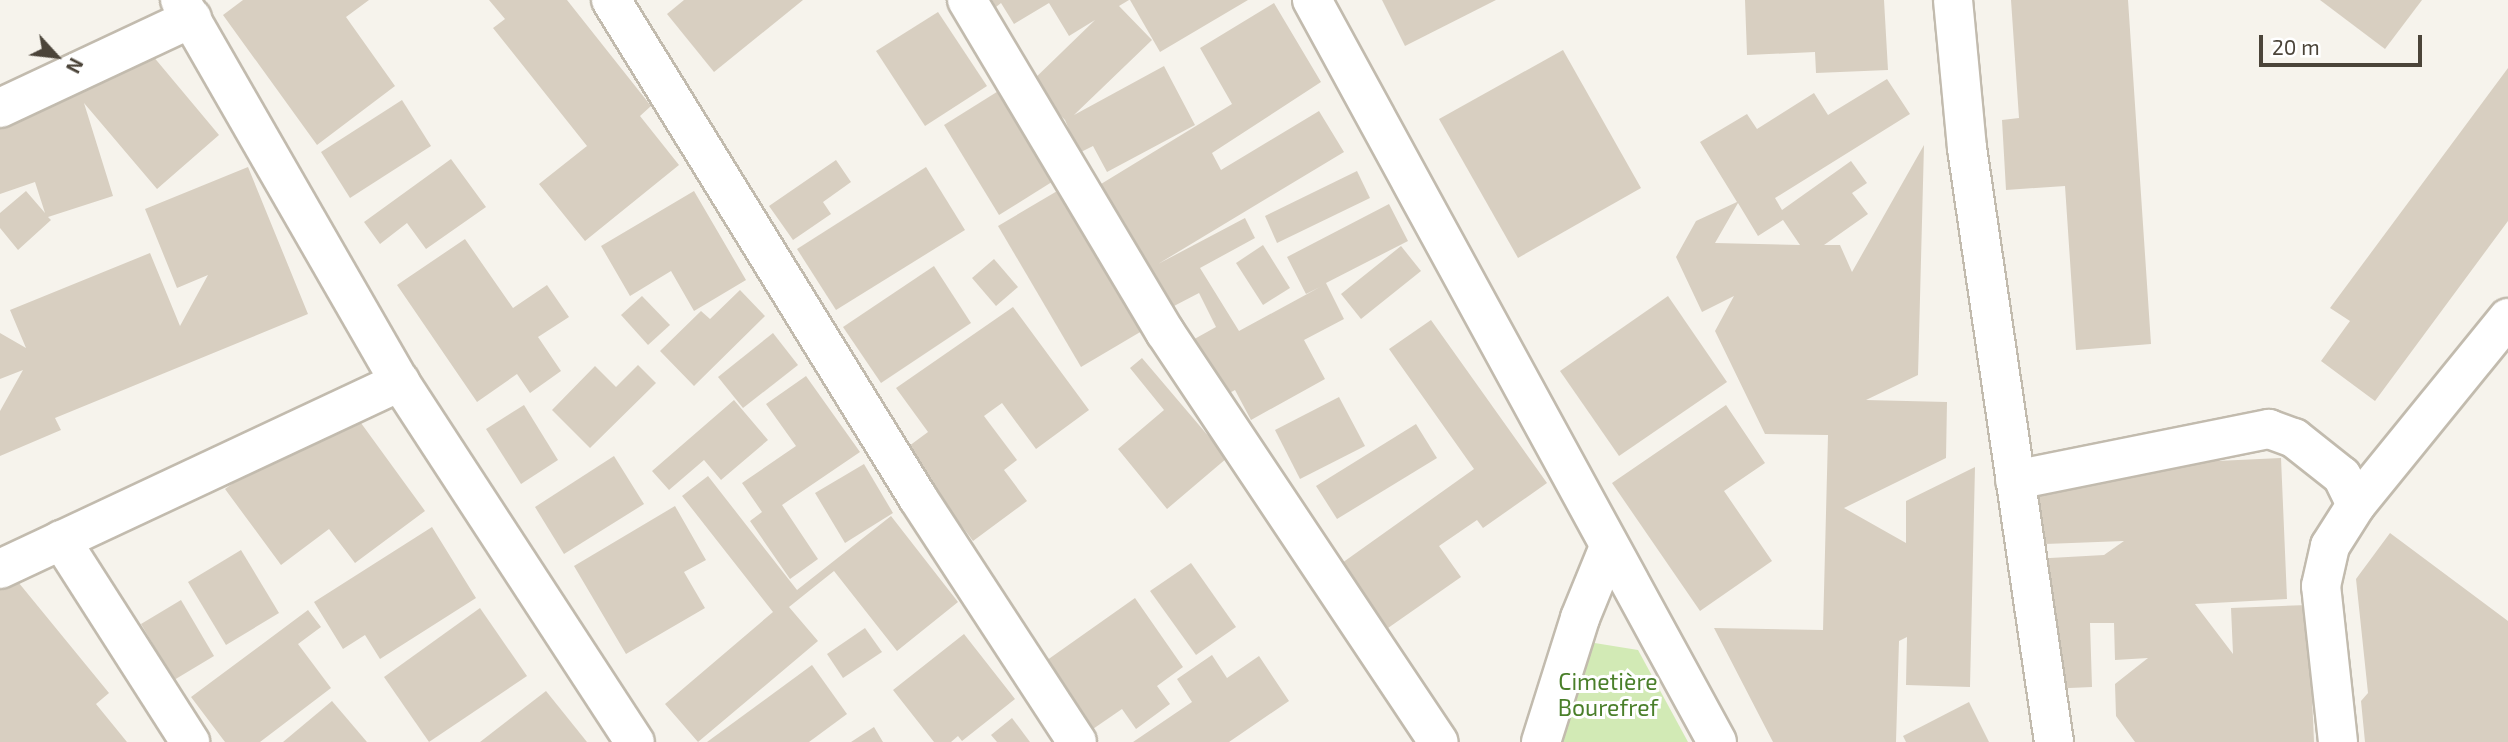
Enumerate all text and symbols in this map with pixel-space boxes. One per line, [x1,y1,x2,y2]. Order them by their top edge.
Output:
north arrow [21,21,91,91]
scale bar [2263,21,2426,65]
text: 20 m [2272,34,2320,59]
text: N [62,54,89,77]
park label: Cimetière Bourefref [1558,667,1658,721]

